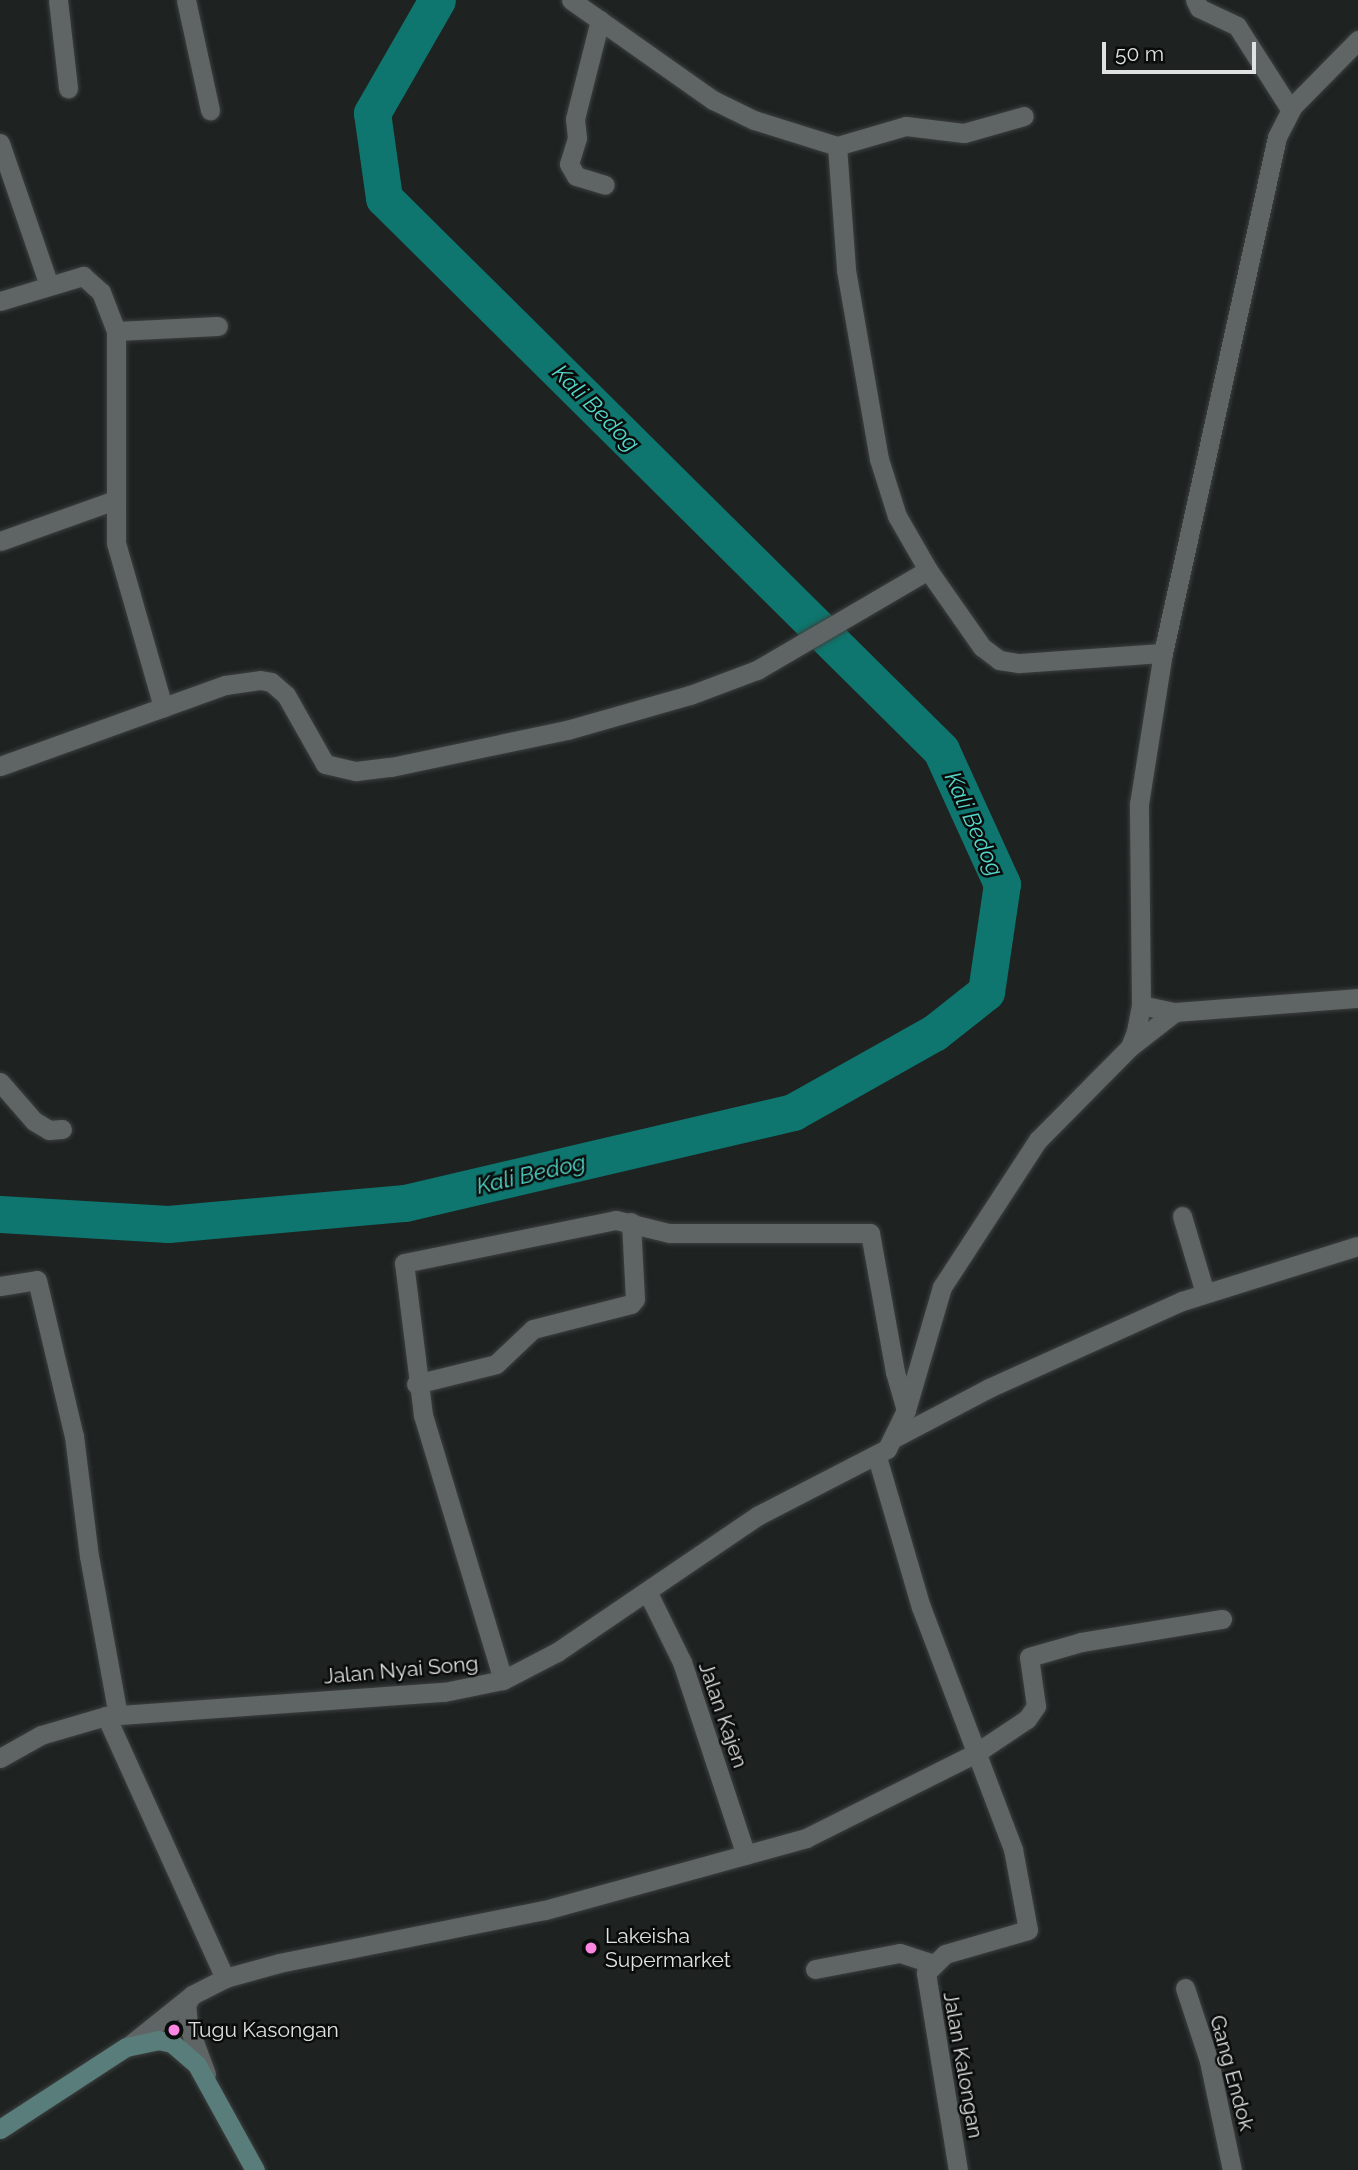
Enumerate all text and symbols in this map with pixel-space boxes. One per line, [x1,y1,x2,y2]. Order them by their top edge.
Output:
scale bar [1106,28,1260,72]
text: 50 m [1115,41,1164,66]
water label: Kali Bedog [547,359,645,457]
water label: Kali Bedog [939,767,1009,881]
water label: Kali Bedog [474,1148,588,1200]
street label: Jalan Nyai Song [323,1651,479,1689]
street label: Jalan Kajen [693,1659,753,1771]
place label: Lakeisha Supermarket [605,1923,731,1973]
marker: Lakeisha Supermarket [583,1940,599,1956]
street label: Jalan Kalongan [938,1990,988,2140]
street label: Gang Endok [1204,2012,1260,2134]
place label: Tugu Kasongan [188,2017,339,2043]
marker: Tugu Kasongan [166,2022,182,2038]

